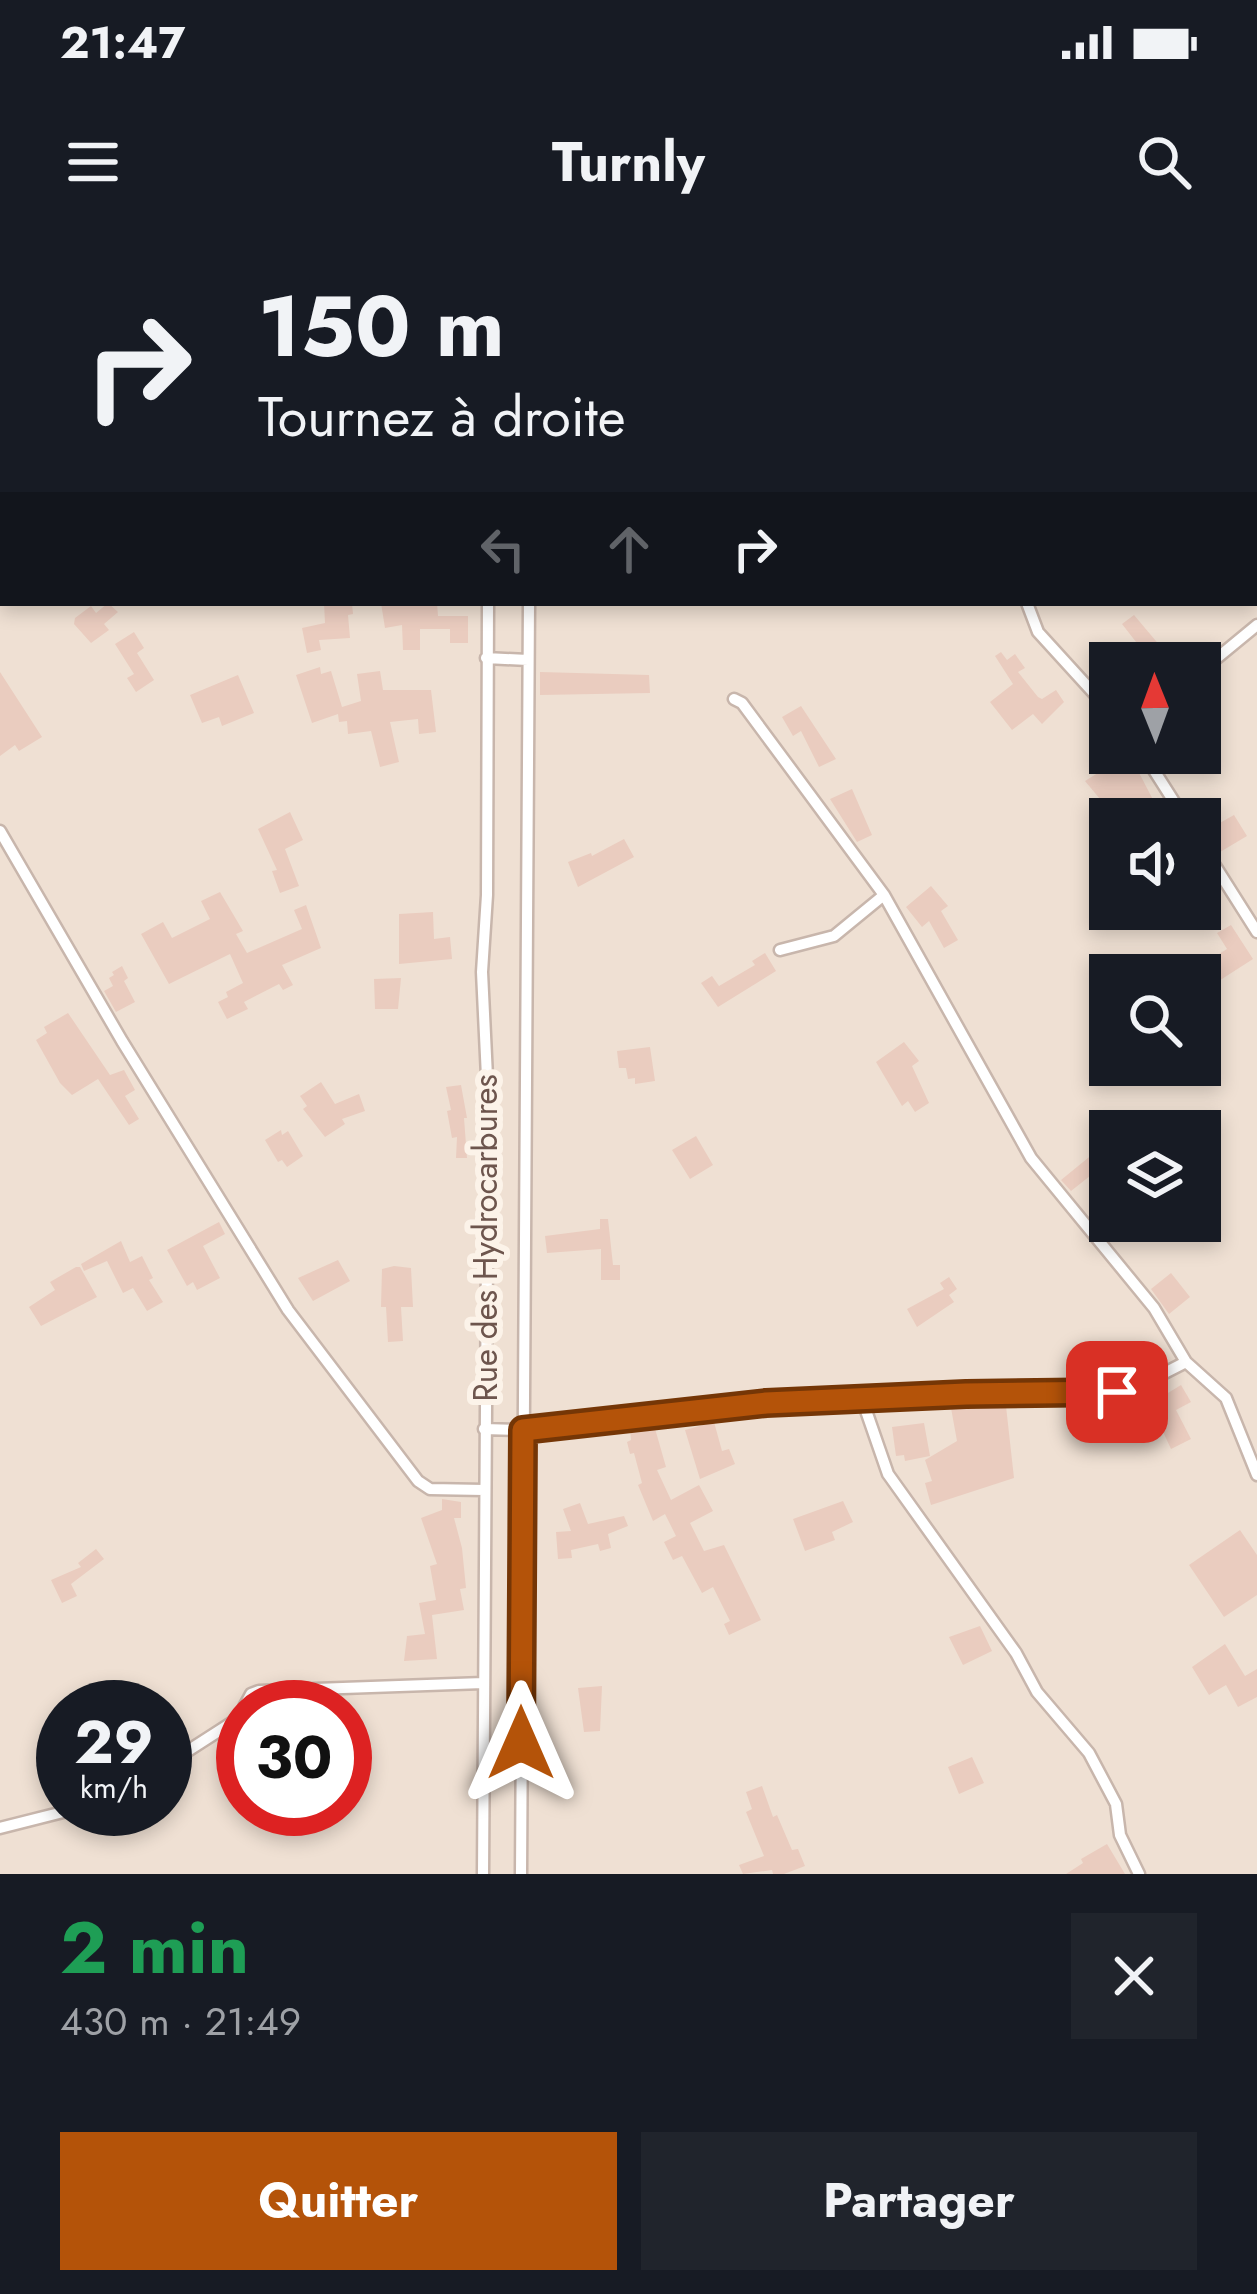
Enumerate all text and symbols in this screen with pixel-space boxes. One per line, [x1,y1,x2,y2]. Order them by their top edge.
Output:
text: 21:47 [60,10,185,75]
text: Turnly [552,123,705,201]
icon: menu [60,129,126,195]
icon: search [1131,129,1197,195]
text: 150 m [258,266,505,388]
icon: right [60,288,216,444]
text: Tournez à droite [258,378,626,456]
icon: left [470,516,536,582]
icon: ahead [596,516,662,582]
icon: right [722,516,788,582]
north arrow [1089,642,1221,774]
map controls [1089,642,1221,1242]
button: sound [1089,798,1221,930]
button: search [1089,954,1221,1086]
street label: Rue des Hydrocarbures [462,1074,509,1402]
button: layers [1089,1110,1221,1242]
pin [1066,1341,1168,1443]
icon: arrive [1084,1359,1150,1425]
speed limit sign: 30 [216,1680,372,1836]
position arrow [458,1680,584,1806]
text: 29 [74,1699,154,1786]
text: km/h [80,1766,148,1809]
text: 2 min [60,1896,249,2000]
button: close [1071,1913,1197,2039]
text: 430 m · 21:49 [60,1993,301,2050]
button: Quitter [60,2132,617,2270]
button: Partager [641,2132,1197,2270]

